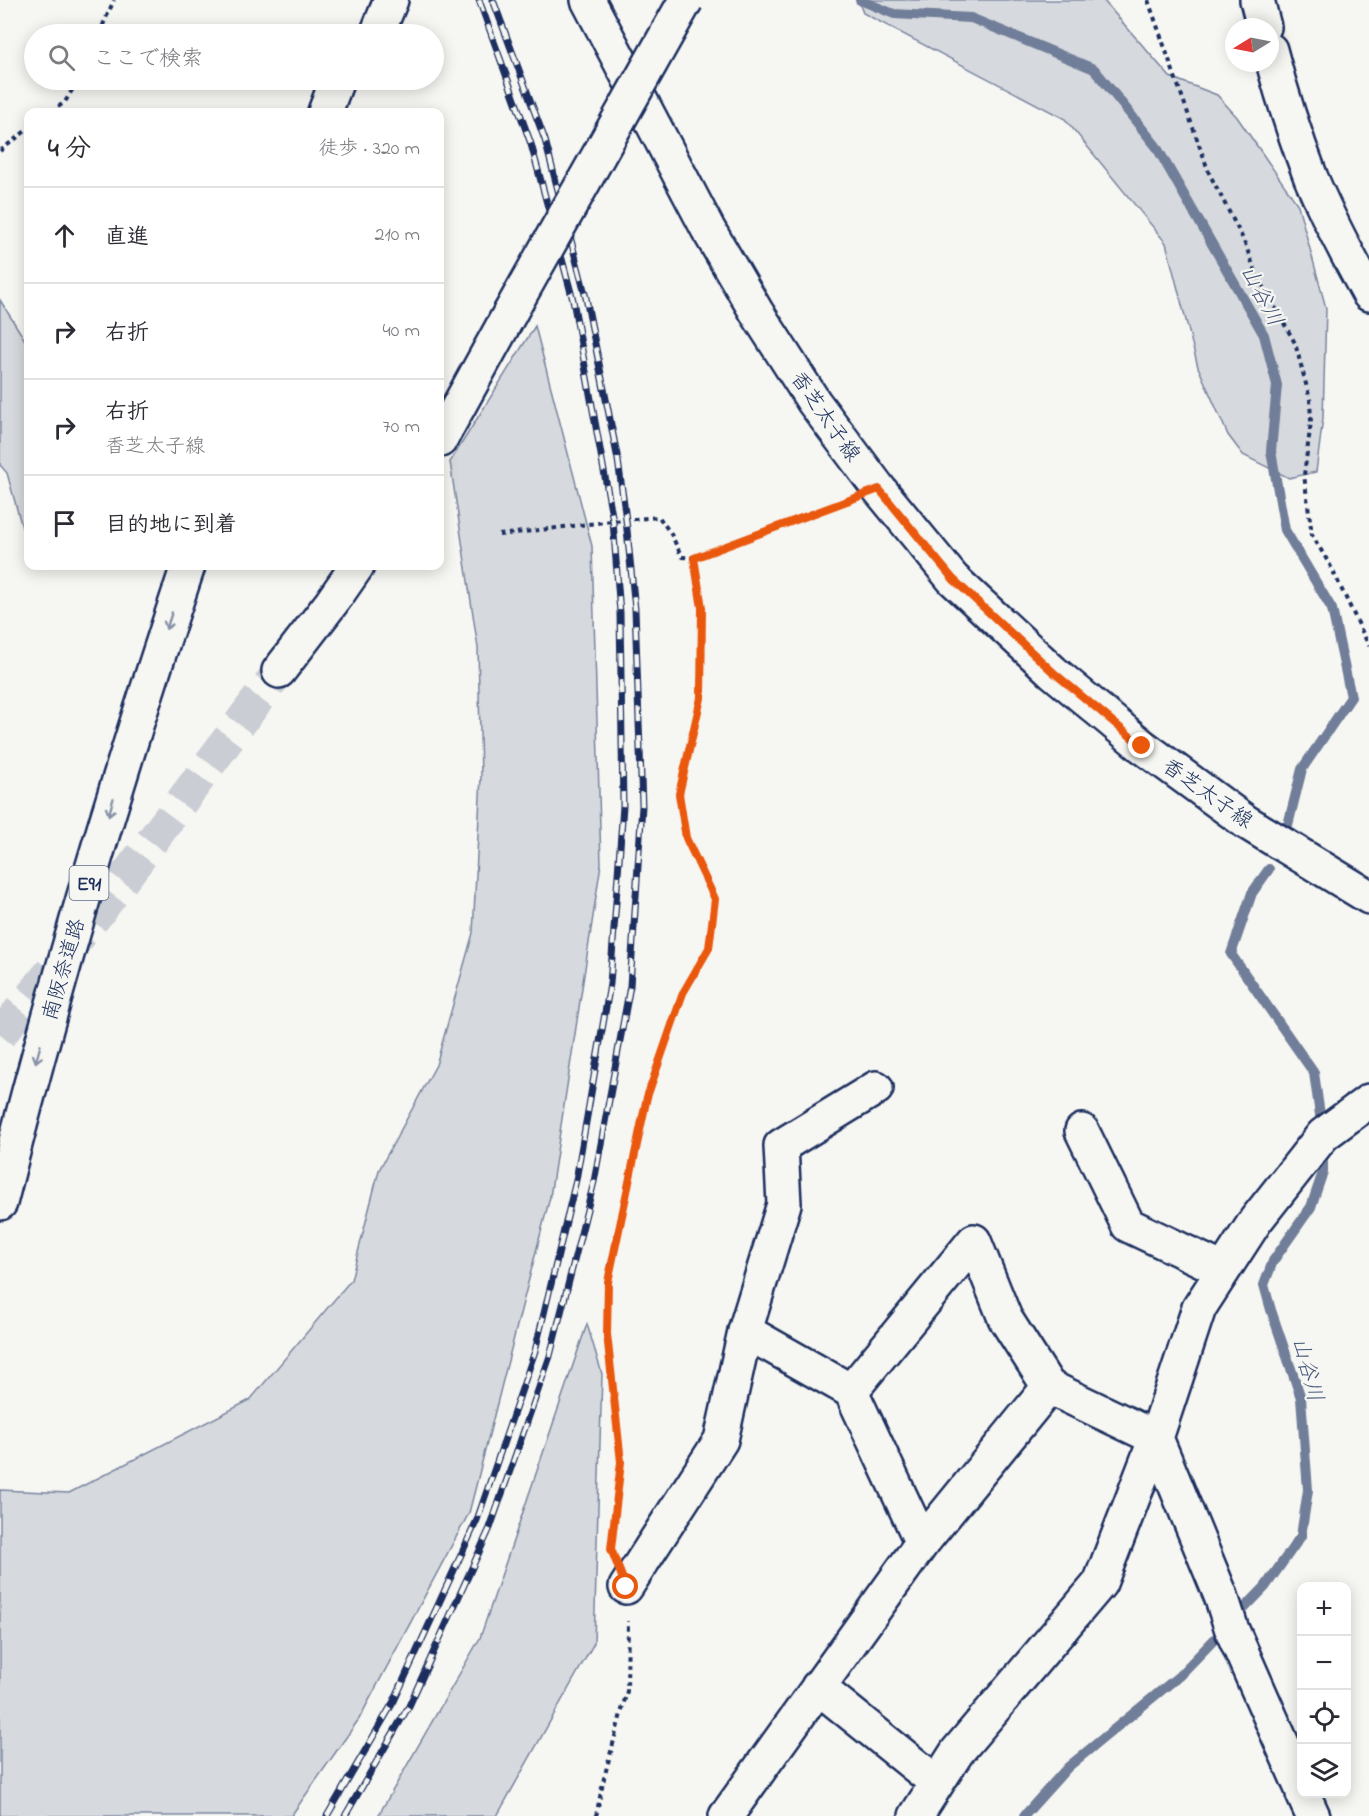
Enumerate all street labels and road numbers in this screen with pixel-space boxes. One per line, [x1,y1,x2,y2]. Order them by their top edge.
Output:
street label: 香芝太子線 [782,366,867,469]
street label: 香芝太子線 [1155,752,1258,837]
road number: E91 [70,866,109,900]
street label: 南阪奈道路 [36,915,94,1024]

